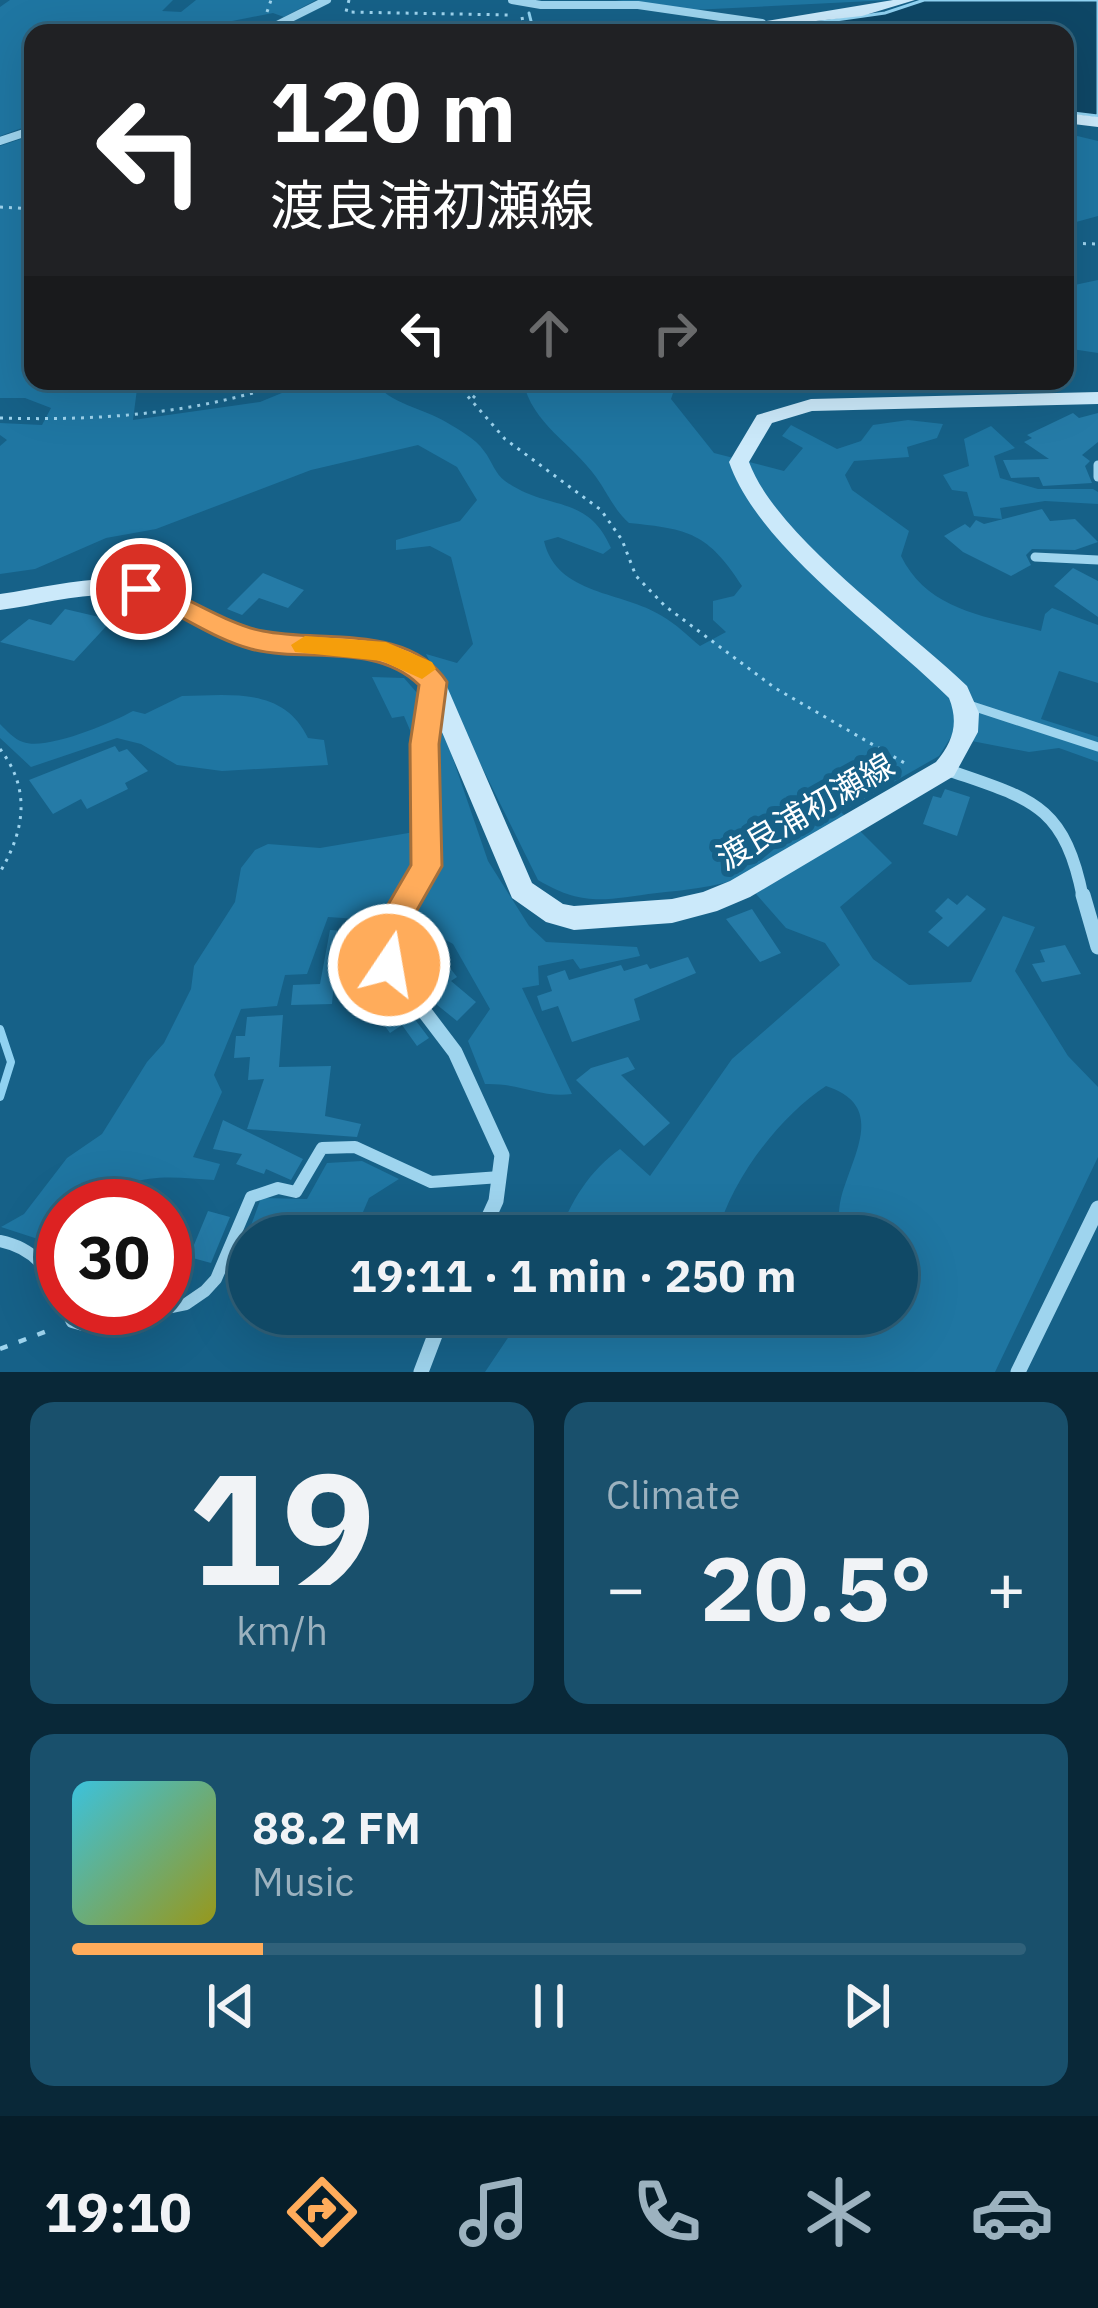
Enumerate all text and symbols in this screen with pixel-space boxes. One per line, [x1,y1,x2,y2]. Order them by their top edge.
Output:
text: 120 m [270,56,516,165]
icon: left [72,72,228,228]
text: 渡良浦初瀬線 [270,170,594,240]
icon: left [390,300,456,366]
icon: ahead [516,300,582,366]
icon: right [642,300,708,366]
pin [90,538,192,640]
icon: arrive [108,556,174,622]
street label: 渡良浦初瀬線 [708,742,901,879]
position arrow [326,902,452,1028]
speed limit sign: 30 [36,1179,192,1335]
text: 19:11 · 1 min · 250 m [350,1246,796,1304]
text: 19 [188,1425,376,1628]
text: Climate [606,1469,740,1520]
text: 20.5° [700,1529,932,1646]
text: − [606,1544,646,1630]
text: + [986,1544,1026,1630]
text: km/h [236,1605,328,1656]
text: 88.2 FM [252,1798,421,1856]
text: Music [252,1856,354,1907]
icon: previous [198,1973,264,2039]
icon: pause [516,1973,582,2039]
icon: next [834,1973,900,2039]
icon: directions [280,2170,364,2254]
icon: music [452,2170,536,2254]
icon: phone [625,2170,709,2254]
icon: climate [797,2170,881,2254]
icon: car [970,2170,1054,2254]
text: 19:10 [44,2177,192,2247]

